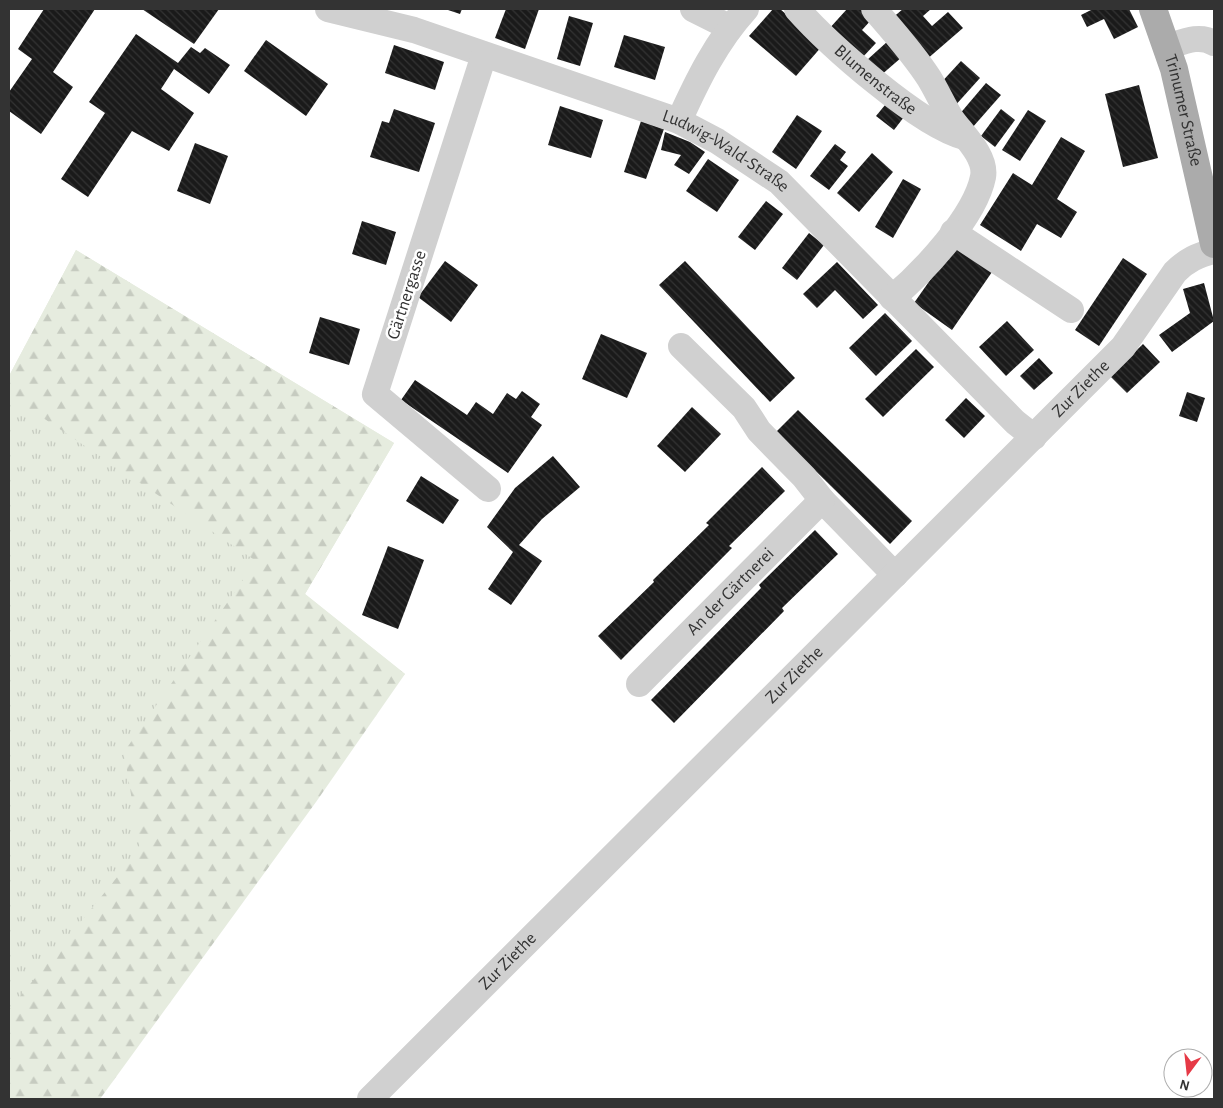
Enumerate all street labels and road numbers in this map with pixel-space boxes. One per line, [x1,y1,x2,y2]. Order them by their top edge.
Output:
street label: Blumenstraße [831,42,920,119]
street label: Trinumer Straße [1161,52,1205,168]
street label: Ludwig-Wald-Straße [660,107,793,196]
street label: Gärtnergasse [384,248,430,342]
street label: Zur Ziethe [1049,357,1113,421]
street label: An der Gärtnerei [684,545,778,639]
street label: Zur Ziethe [762,643,827,707]
street label: Zur Ziethe [476,929,540,993]

